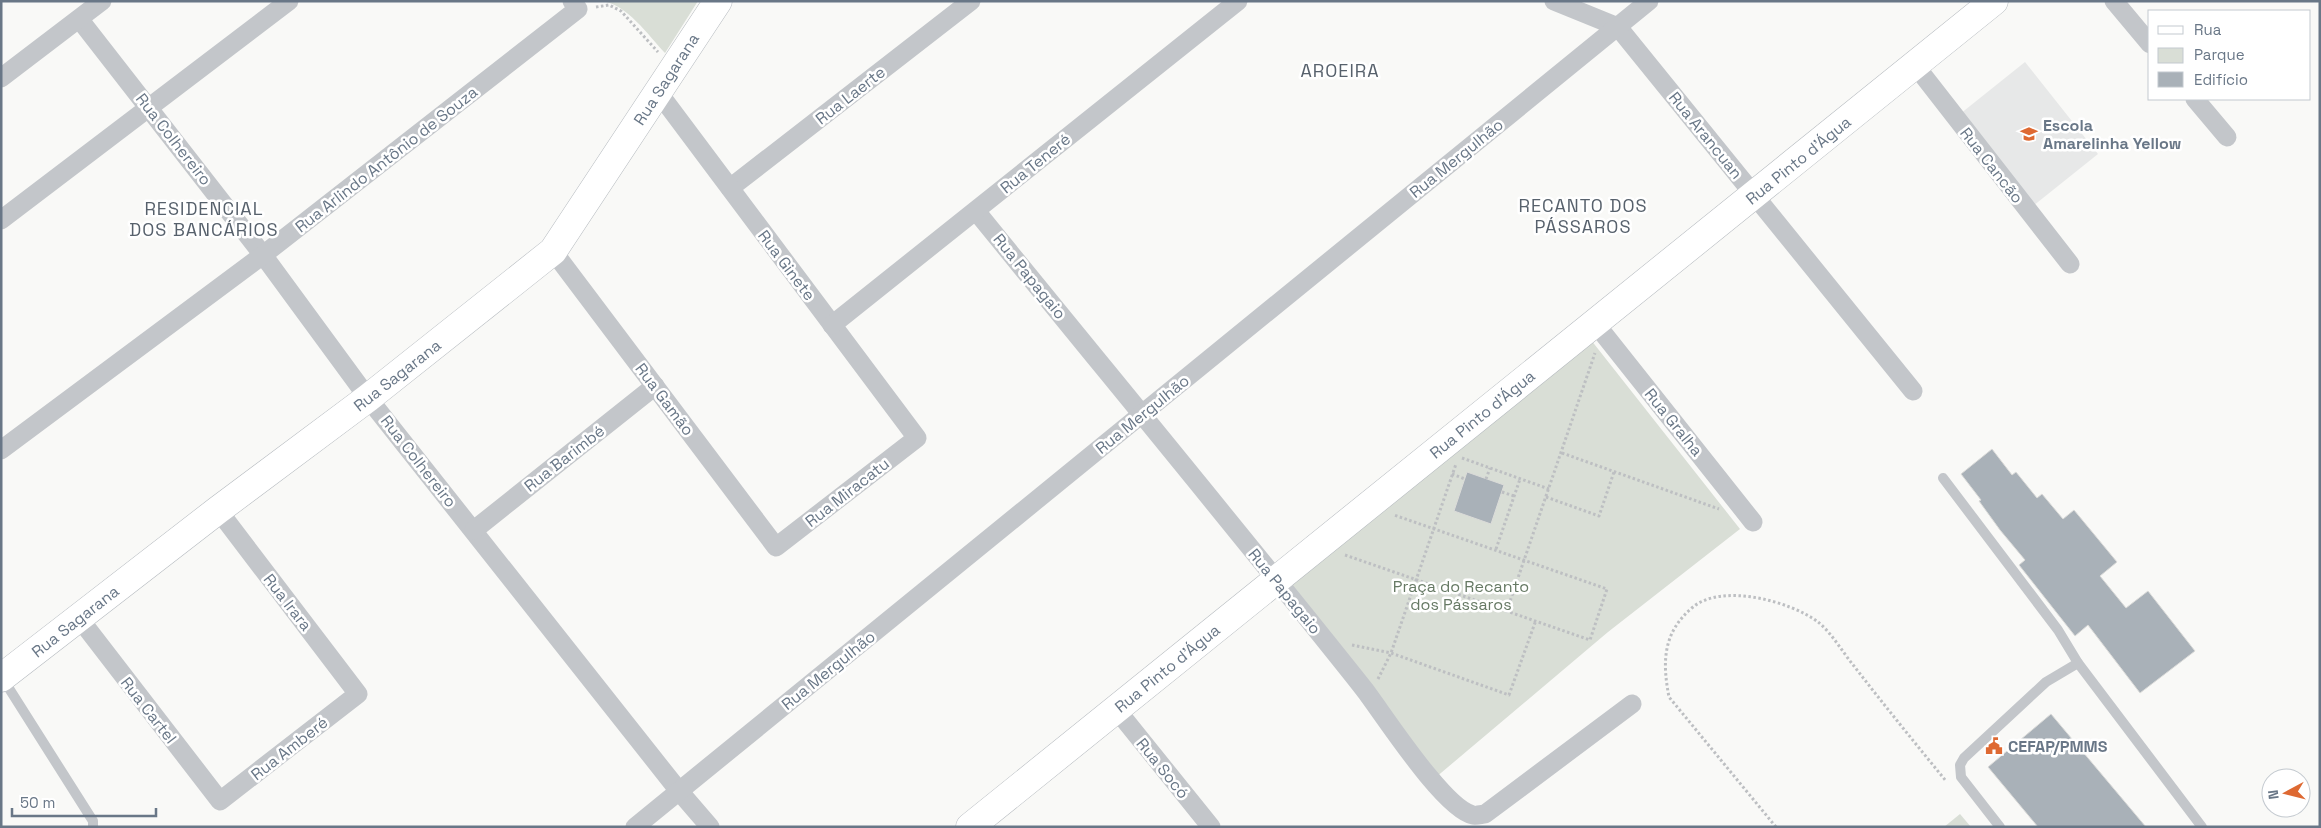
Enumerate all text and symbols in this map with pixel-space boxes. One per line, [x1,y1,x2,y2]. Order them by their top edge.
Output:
legend [2148,10,2311,100]
text: Rua [2194,20,2222,39]
street label: Rua Sagarana [629,29,704,129]
text: Parque [2194,45,2245,64]
district label: AROEIRA [1301,59,1379,82]
street label: Rua Laerte [811,62,889,129]
text: Edifício [2194,70,2248,89]
street label: Rua Arlindo Antônio de Souza [291,82,482,237]
street label: Rua Arancuan [1664,87,1747,183]
street label: Rua Colhereiro [131,89,216,190]
street label: Rua Pinto d'Água [1741,111,1855,209]
street label: Rua Mergulhão [1405,114,1508,203]
place label: Escola Amarelinha Yellow [2043,115,2181,154]
street label: Rua Cancão [1955,123,2028,208]
school or university icon: Escola Amarelinha Yellow [2019,124,2039,144]
street label: Rua Teneré [996,129,1075,198]
district label: RECANTO DOS PÁSSAROS [1519,194,1647,238]
district label: RESIDENCIAL DOS BANCÁRIOS [129,197,279,241]
street label: Rua Ginete [753,226,820,305]
street label: Rua Papagaio [989,229,1071,323]
street label: Rua Sagarana [349,335,445,416]
street label: Rua Gamão [630,359,699,440]
street label: Rua Pinto d'Água [1425,365,1539,463]
street label: Rua Mergulhão [1091,370,1194,459]
street label: Rua Gralha [1640,384,1707,461]
street label: Rua Colhereiro [376,411,461,512]
street label: Rua Barimbé [520,420,609,496]
street label: Rua Miracatu [801,453,894,532]
street label: Rua Papagaio [1244,544,1326,638]
street label: Rua Irara [259,569,317,635]
park label: Praça do Recanto dos Pássaros [1393,576,1529,615]
street label: Rua Sagarana [27,581,123,662]
street label: Rua Pinto d'Água [1110,619,1224,717]
street label: Rua Mergulhão [777,626,880,715]
street label: Rua Cartel [116,673,181,748]
street label: Rua Amberé [247,712,332,785]
street label: Rua Socó [1132,734,1194,803]
public building icon: CEFAP/PMMS [1984,736,2004,756]
place label: CEFAP/PMMS [2008,736,2108,757]
north arrow [2261,768,2311,818]
scale bar [12,786,156,818]
text: N [2264,789,2283,800]
text: 50 m [20,793,55,812]

